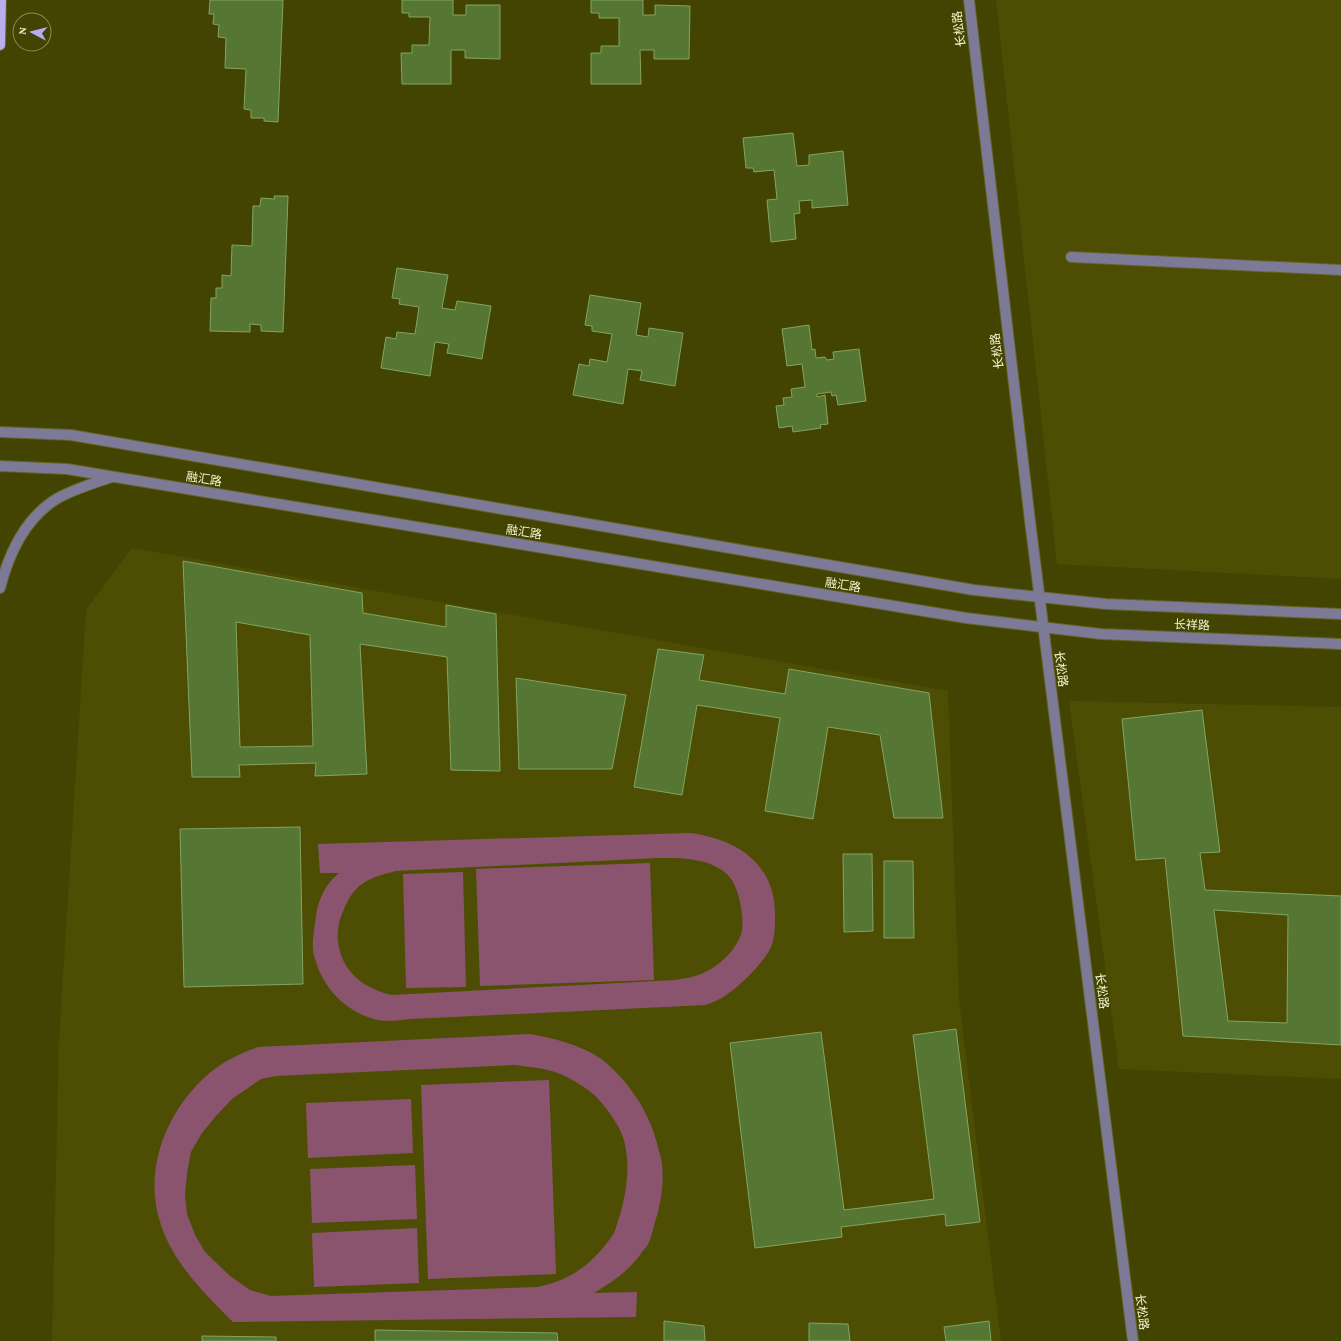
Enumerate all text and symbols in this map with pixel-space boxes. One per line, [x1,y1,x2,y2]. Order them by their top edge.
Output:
street label: 长松路 [950,10,968,48]
north arrow [12,12,52,52]
text: N [16,26,29,35]
street label: 长松路 [988,332,1006,370]
street label: 融汇路 [185,469,223,489]
street label: 融汇路 [505,522,543,542]
street label: 融汇路 [824,575,862,595]
street label: 长祥路 [1174,617,1210,633]
street label: 长松路 [1052,650,1070,688]
street label: 长松路 [1093,972,1111,1010]
street label: 长松路 [1133,1293,1151,1331]

